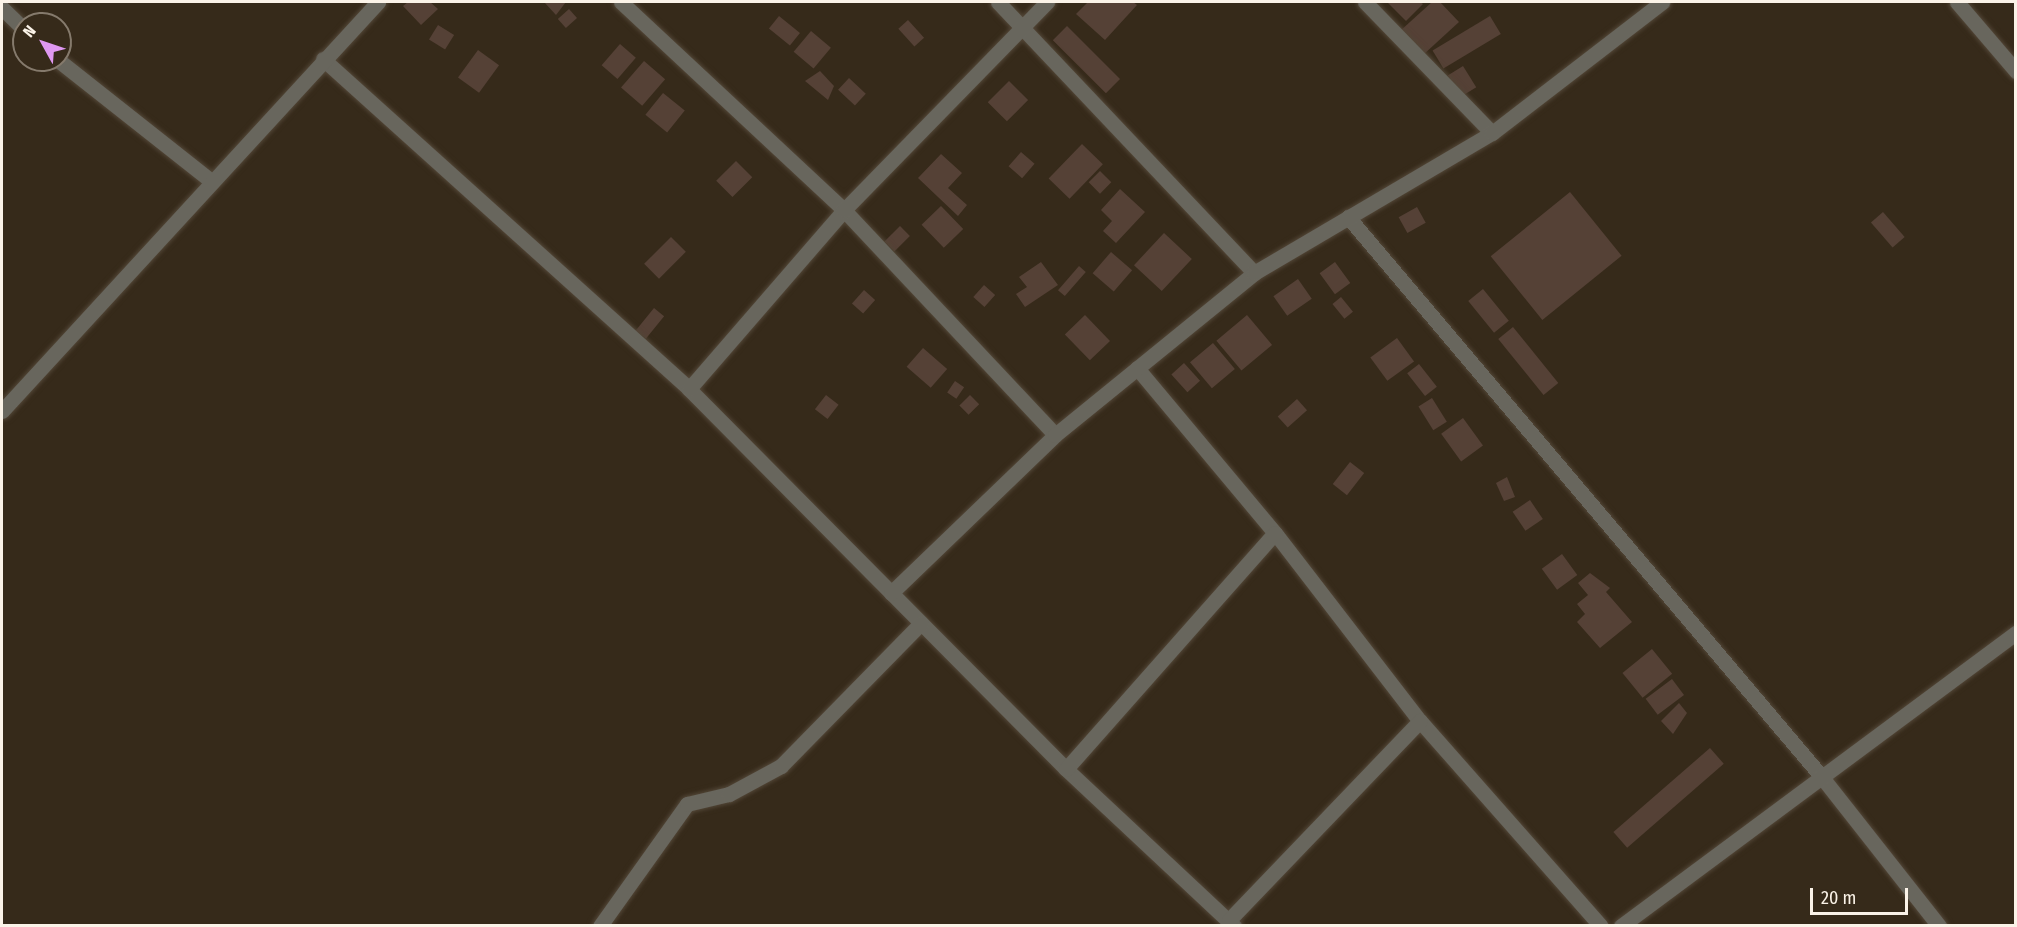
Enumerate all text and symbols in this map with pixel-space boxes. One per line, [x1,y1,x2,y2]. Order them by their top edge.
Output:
north arrow [12,12,72,72]
text: N [19,22,40,41]
scale bar [1813,876,1910,914]
text: 20 m [1821,887,1856,909]

